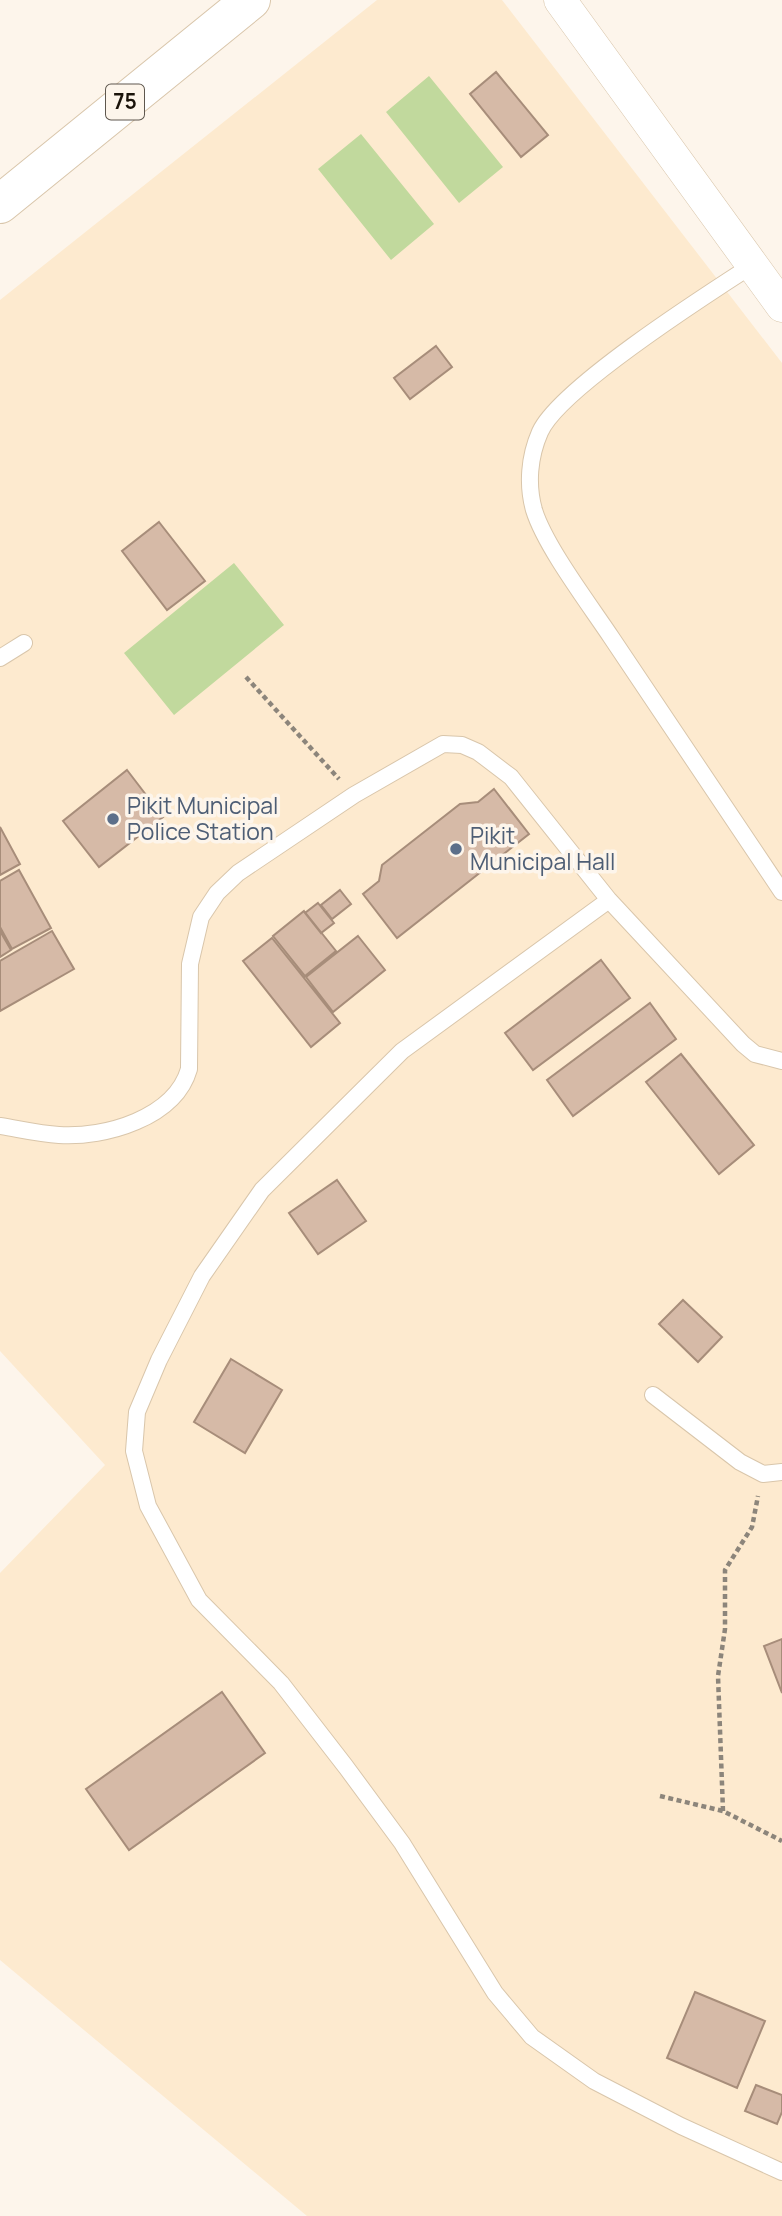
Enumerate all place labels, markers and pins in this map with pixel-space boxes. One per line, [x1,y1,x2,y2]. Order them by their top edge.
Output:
place label: Pikit Municipal Police Station [127,789,278,847]
marker: Pikit Municipal Police Station [105,811,121,827]
place label: Pikit Municipal Hall [470,819,615,877]
marker: Pikit Municipal Hall [448,841,464,857]

